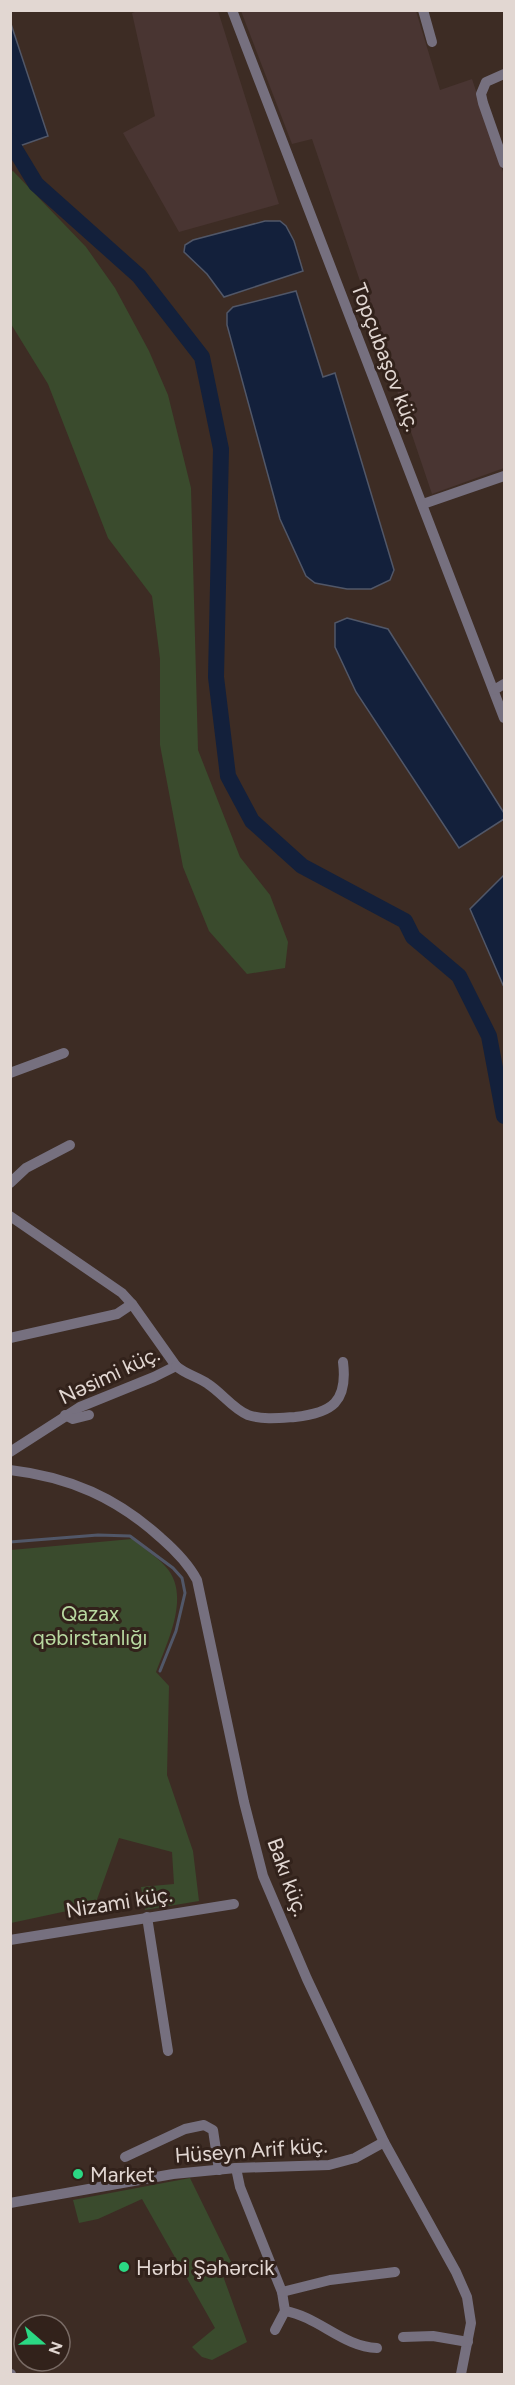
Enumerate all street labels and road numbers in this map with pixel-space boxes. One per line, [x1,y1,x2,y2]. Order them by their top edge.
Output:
street label: Topçubaşov küç. [346,279,426,435]
street label: Nəsimi küç. [55,1341,163,1409]
street label: Bakı küç. [262,1834,314,1920]
street label: Nizami küç. [64,1881,174,1923]
street label: Hüseyn Arif küç. [174,2132,328,2168]

